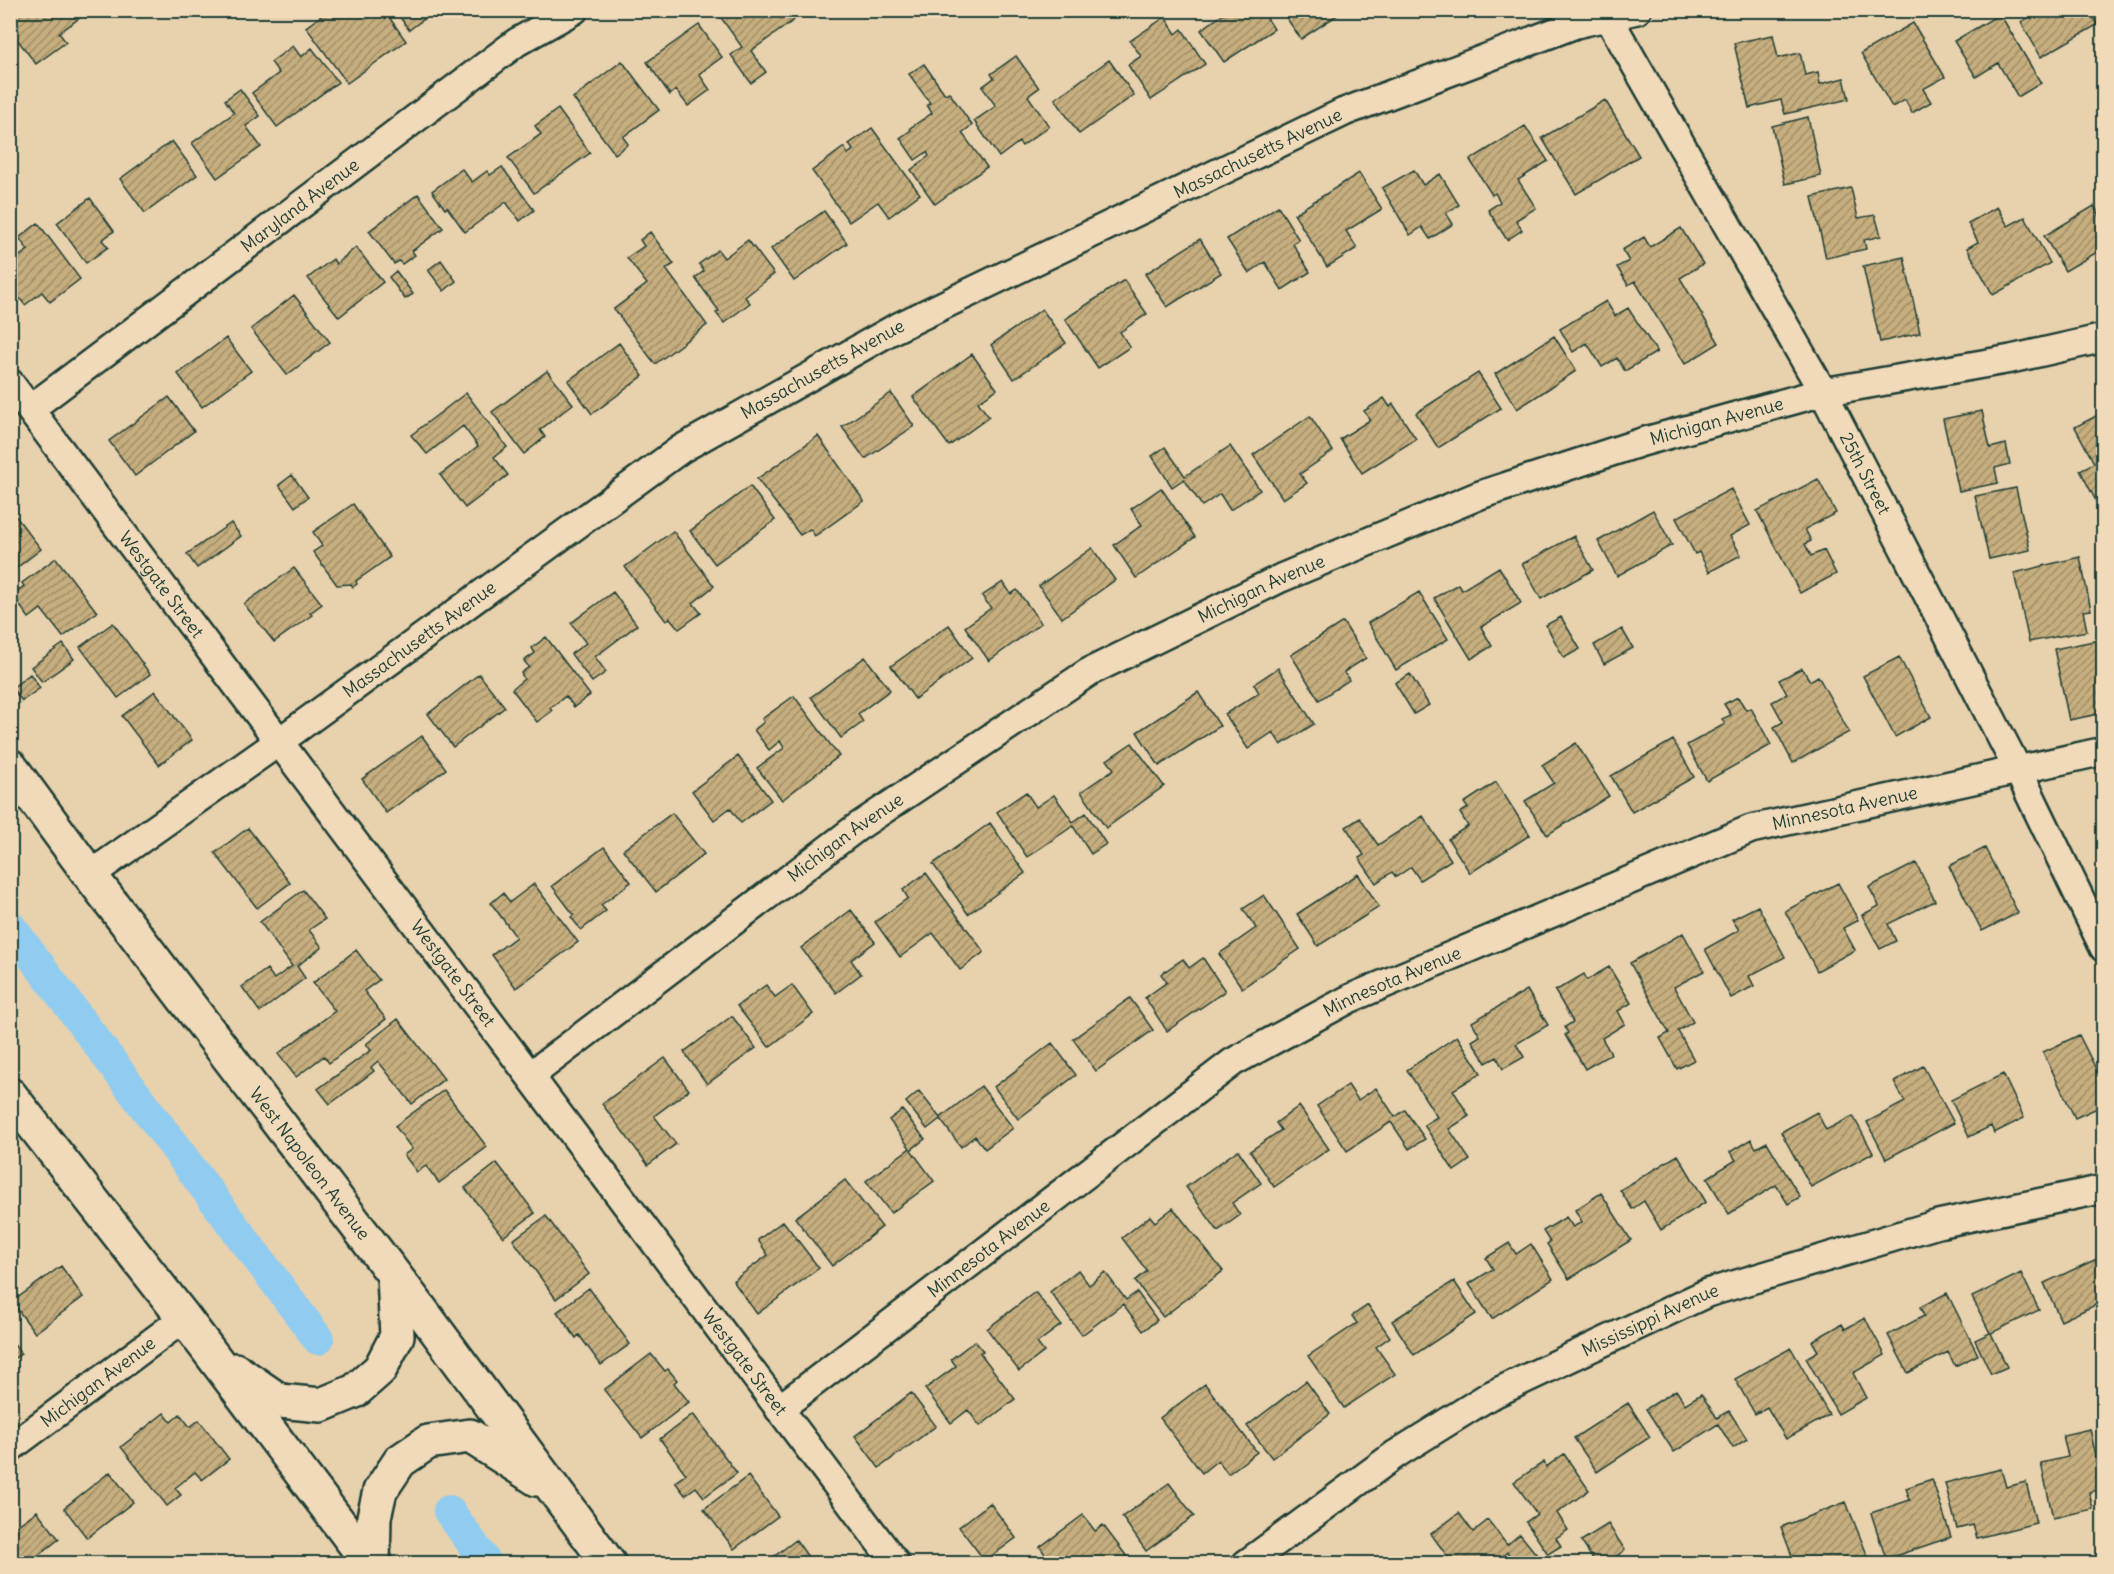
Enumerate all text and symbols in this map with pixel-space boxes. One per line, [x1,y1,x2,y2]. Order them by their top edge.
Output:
street label: Massachusetts Avenue [1170,103,1346,203]
street label: Maryland Avenue [236,153,363,257]
street label: Massachusetts Avenue [736,314,908,424]
street label: Michigan Avenue [1647,391,1786,450]
street label: 25th Street [1835,428,1896,518]
street label: Westgate Street [114,526,209,642]
street label: Michigan Avenue [1194,549,1328,628]
street label: Massachusetts Avenue [338,576,500,703]
street label: Minnesota Avenue [1770,781,1920,835]
street label: Michigan Avenue [783,788,907,887]
street label: Westgate Street [406,915,501,1031]
street label: Minnesota Avenue [1319,941,1464,1022]
street label: West Napoleon Avenue [245,1082,376,1244]
street label: Minnesota Avenue [923,1194,1054,1302]
street label: Mississippi Avenue [1578,1278,1721,1362]
street label: Westgate Street [697,1304,793,1420]
street label: Michigan Avenue [36,1331,160,1432]

